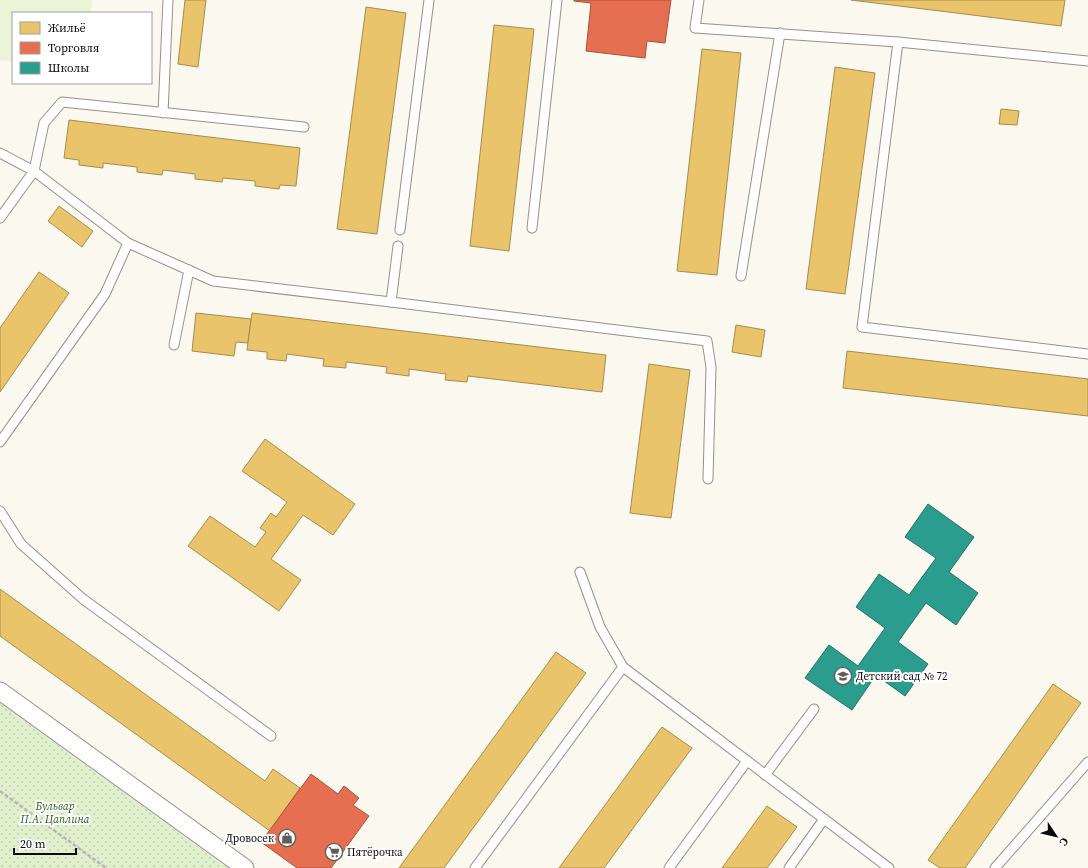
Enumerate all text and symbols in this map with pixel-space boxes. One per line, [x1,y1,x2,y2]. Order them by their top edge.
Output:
legend [12,12,152,84]
text: Жильё [48,20,86,36]
text: Торговля [48,40,99,56]
text: Школы [48,60,89,76]
school or university icon: Детский сад № 72 [833,666,853,686]
place label: Детский сад № 72 [856,669,948,684]
park label: Бульвар П.А. Цаплина [20,799,90,827]
north arrow [1036,816,1076,856]
shop icon: Дровосек [277,828,297,848]
scale bar [14,830,76,856]
place label: Дровосек [225,831,274,846]
text: С [1056,834,1072,849]
text: 20 m [20,836,46,852]
supermarket icon: Пятёрочка [324,842,344,862]
place label: Пятёрочка [347,845,403,860]

